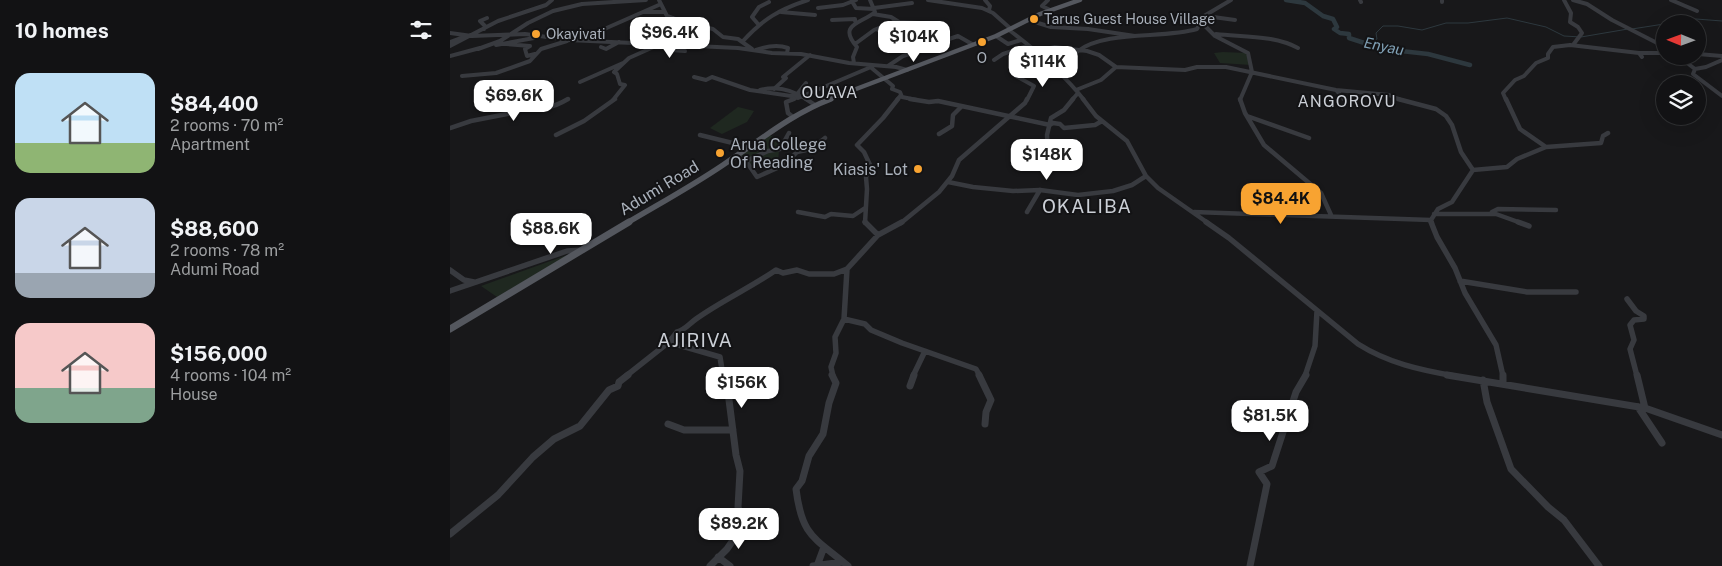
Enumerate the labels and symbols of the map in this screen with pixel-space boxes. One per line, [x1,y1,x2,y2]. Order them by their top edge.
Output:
place label: Tarus Guest House Village [1044,11,1215,27]
marker: Tarus Guest House Village [1028,13,1040,25]
north arrow [1656,15,1706,65]
pin: $96.4K [629,17,711,59]
pin: $104K [879,20,949,63]
place label: Okayivati [546,26,606,42]
marker: Okayivati [530,28,542,40]
water label: Enyau [1362,33,1406,59]
marker: O [976,36,988,48]
pin: $114K [1008,46,1078,88]
place label: O [977,50,987,66]
pin: $69.6K [473,80,555,122]
district label: OUAVA [802,83,858,102]
district label: ANGOROVU [1297,92,1397,111]
place label: Arua College Of Reading [730,135,827,172]
pin: $148K [1012,138,1082,181]
marker: Arua College Of Reading [714,147,726,159]
street label: Adumi Road [616,157,702,219]
place label: Kiasis' Lot [833,160,908,179]
marker: Kiasis' Lot [912,163,924,175]
pin: $84.4K [1240,182,1322,225]
district label: OKALIBA [1042,195,1132,217]
pin: $88.6K [510,212,592,255]
district label: AJIRIVA [657,329,733,351]
pin: $156K [707,366,777,409]
pin: $81.5K [1229,400,1311,442]
pin: $89.2K [698,508,780,550]

